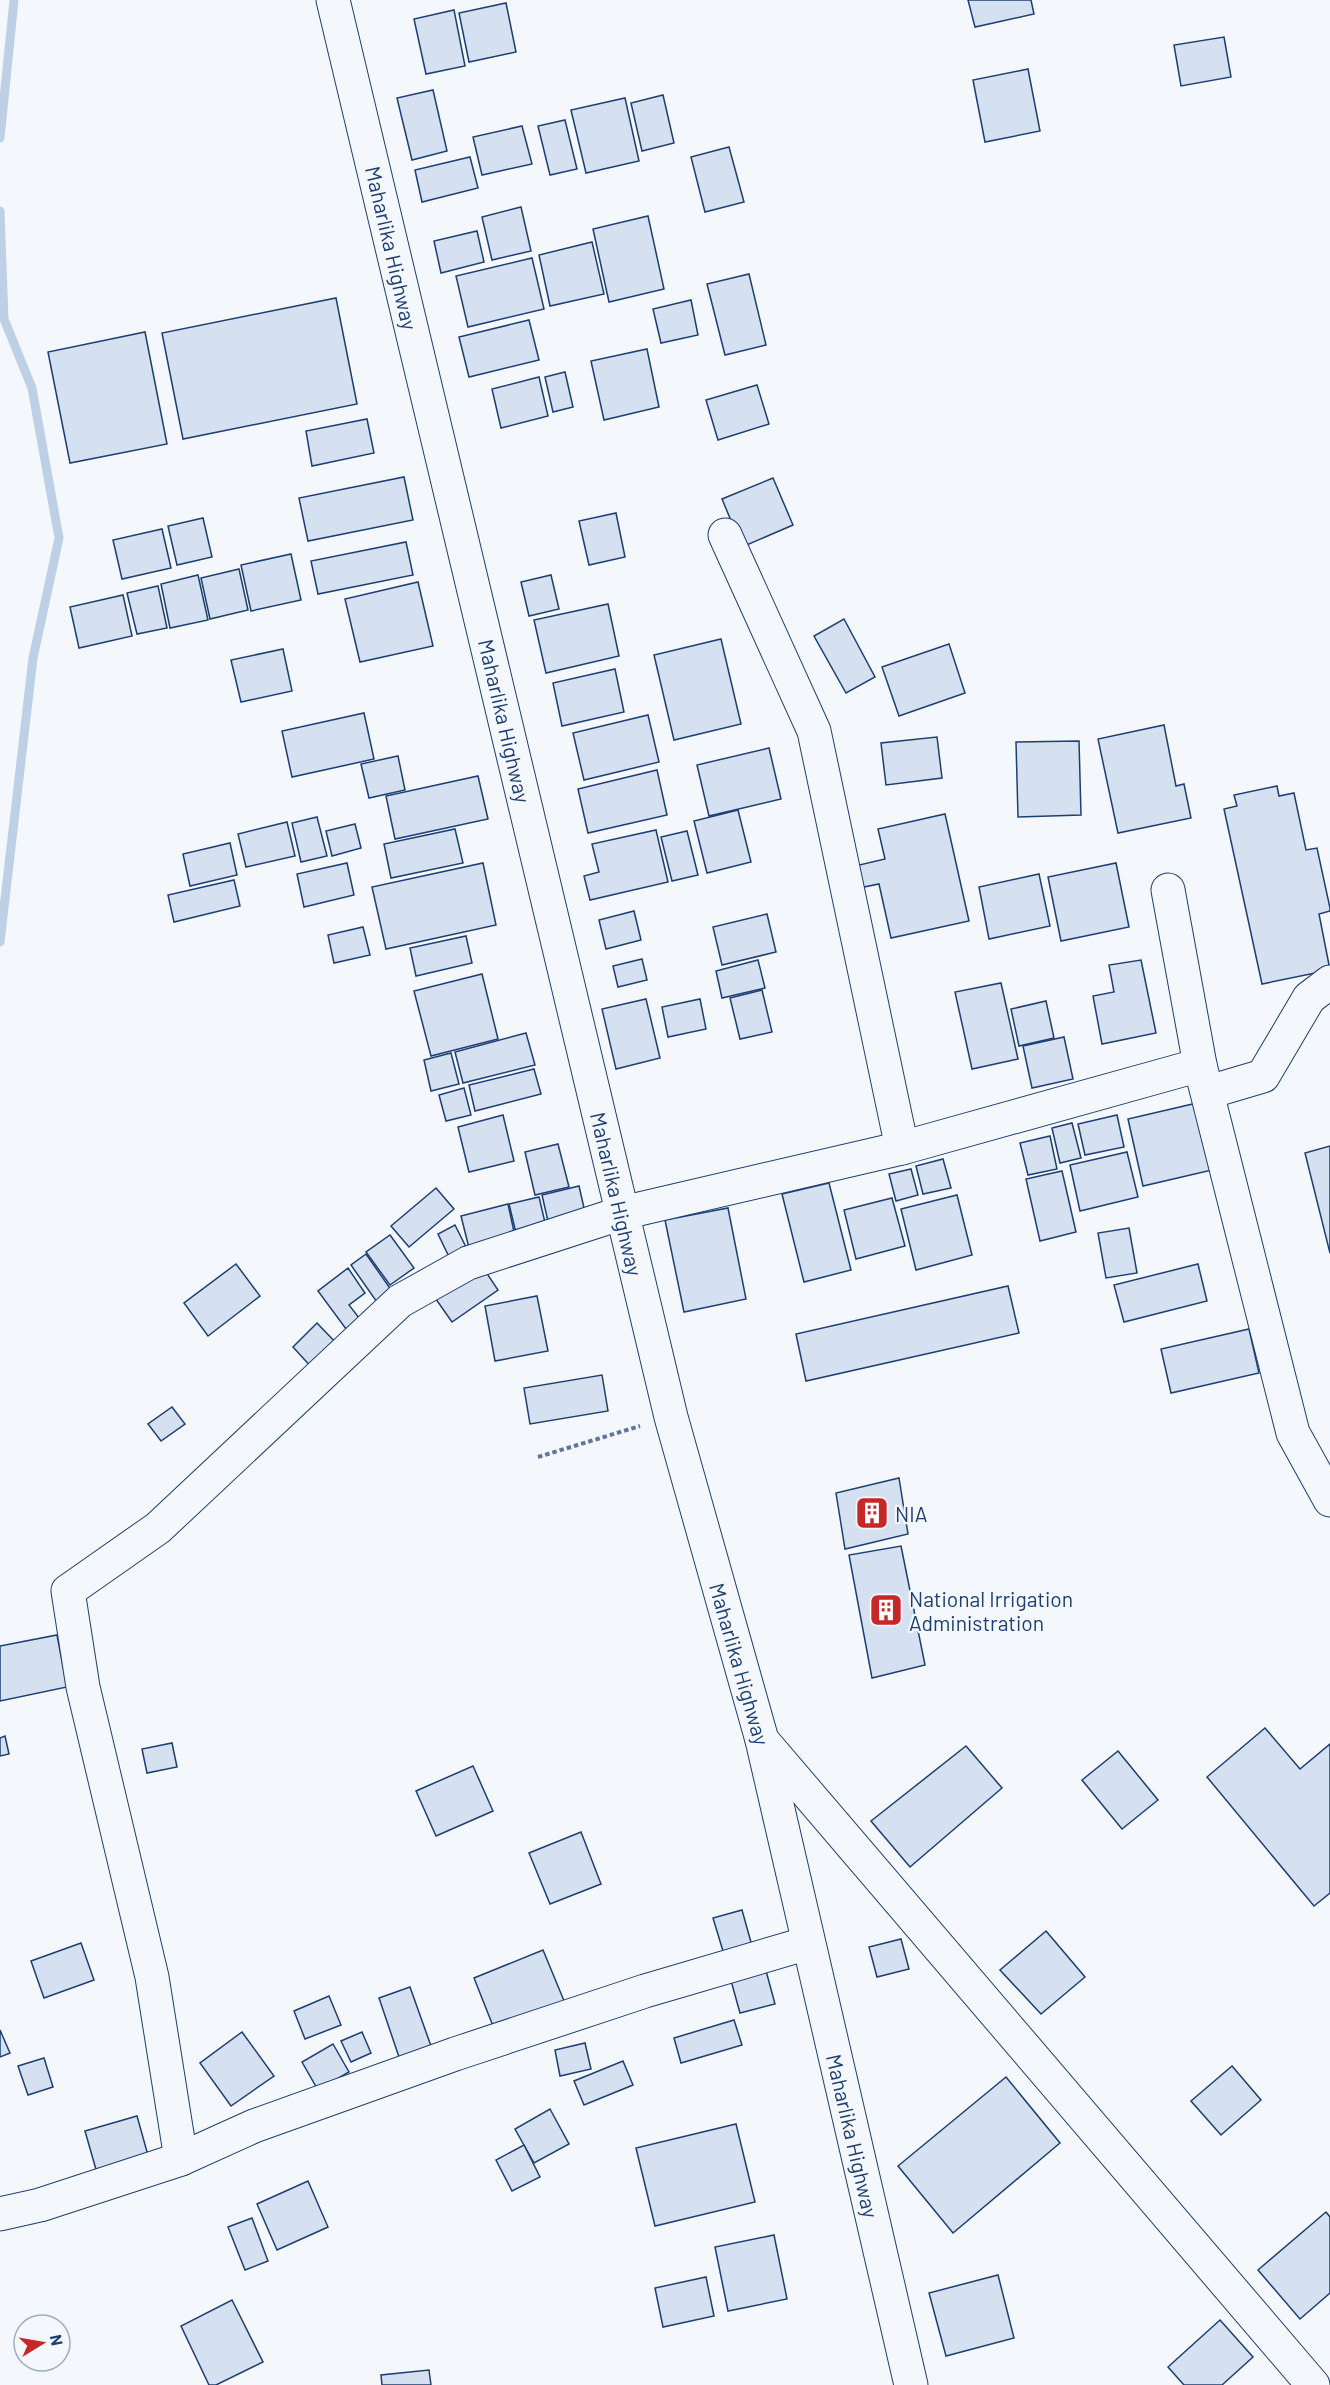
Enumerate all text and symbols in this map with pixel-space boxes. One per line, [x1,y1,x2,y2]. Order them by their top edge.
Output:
street label: Maharlika Highway [361,164,423,333]
street label: Maharlika Highway [474,637,536,806]
street label: Maharlika Highway [586,1110,648,1279]
building icon: NIA [854,1495,890,1531]
place label: NIA [895,1501,928,1526]
street label: Maharlika Highway [705,1580,775,1748]
place label: National Irrigation Administration [909,1586,1073,1635]
building icon: National Irrigation Administration [868,1592,904,1628]
street label: Maharlika Highway [822,2052,884,2221]
north arrow [12,2313,72,2373]
text: N [47,2333,68,2347]

